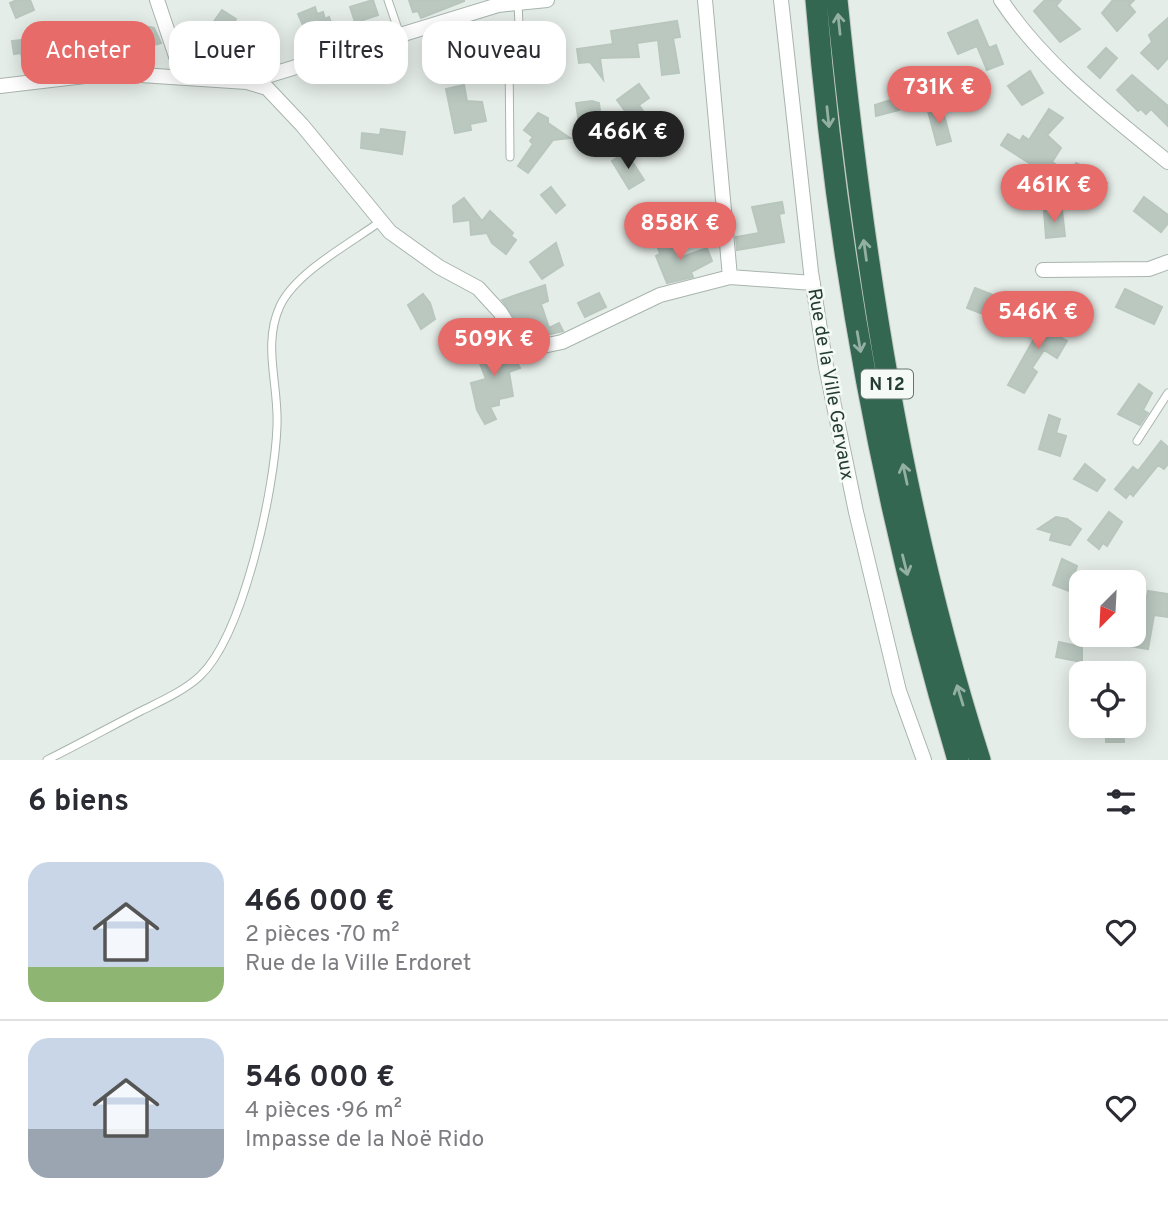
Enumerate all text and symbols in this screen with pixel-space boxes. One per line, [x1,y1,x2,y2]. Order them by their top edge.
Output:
one-way arrow [833,13,846,36]
chip: Acheter [21,21,155,84]
chip: Louer [169,21,280,84]
chip: Filtres [294,21,408,84]
chip: Nouveau [422,21,566,84]
pin: 731K € [882,66,996,126]
text: 731K € [903,74,975,103]
one-way arrow [821,105,834,128]
pin: 466K € [571,111,685,171]
text: 466K € [588,119,668,148]
pin: 461K € [997,164,1111,224]
text: 461K € [1017,172,1091,201]
pin: 858K € [623,202,737,262]
text: 858K € [640,210,720,239]
one-way arrow [858,239,871,262]
street label: Rue de la Ville Gervaux [801,286,859,482]
pin: 546K € [981,292,1095,351]
text: 546K € [998,299,1078,328]
pin: 509K € [437,318,551,378]
text: 509K € [454,326,534,355]
one-way arrow [853,330,866,353]
road number: N 12 [861,370,913,398]
one-way arrow [898,463,912,486]
one-way arrow [899,553,912,576]
north arrow [1069,570,1146,648]
map controls [1069,570,1146,738]
button: locate [1069,661,1146,738]
one-way arrow [953,684,966,706]
icon: filters [1102,783,1140,821]
text: 6 biens [28,784,129,821]
text: 466 000 € [245,884,395,921]
icon: home [84,890,168,974]
icon: heart [1102,913,1140,951]
text: 2 pièces · 70 m² [245,921,400,950]
text: Rue de la Ville Erdoret [245,950,471,979]
text: 546 000 € [245,1060,395,1097]
icon: home [84,1066,168,1150]
icon: heart [1102,1089,1140,1127]
text: 4 pièces · 96 m² [245,1097,402,1126]
text: Impasse de la Noë Rido [245,1126,484,1155]

